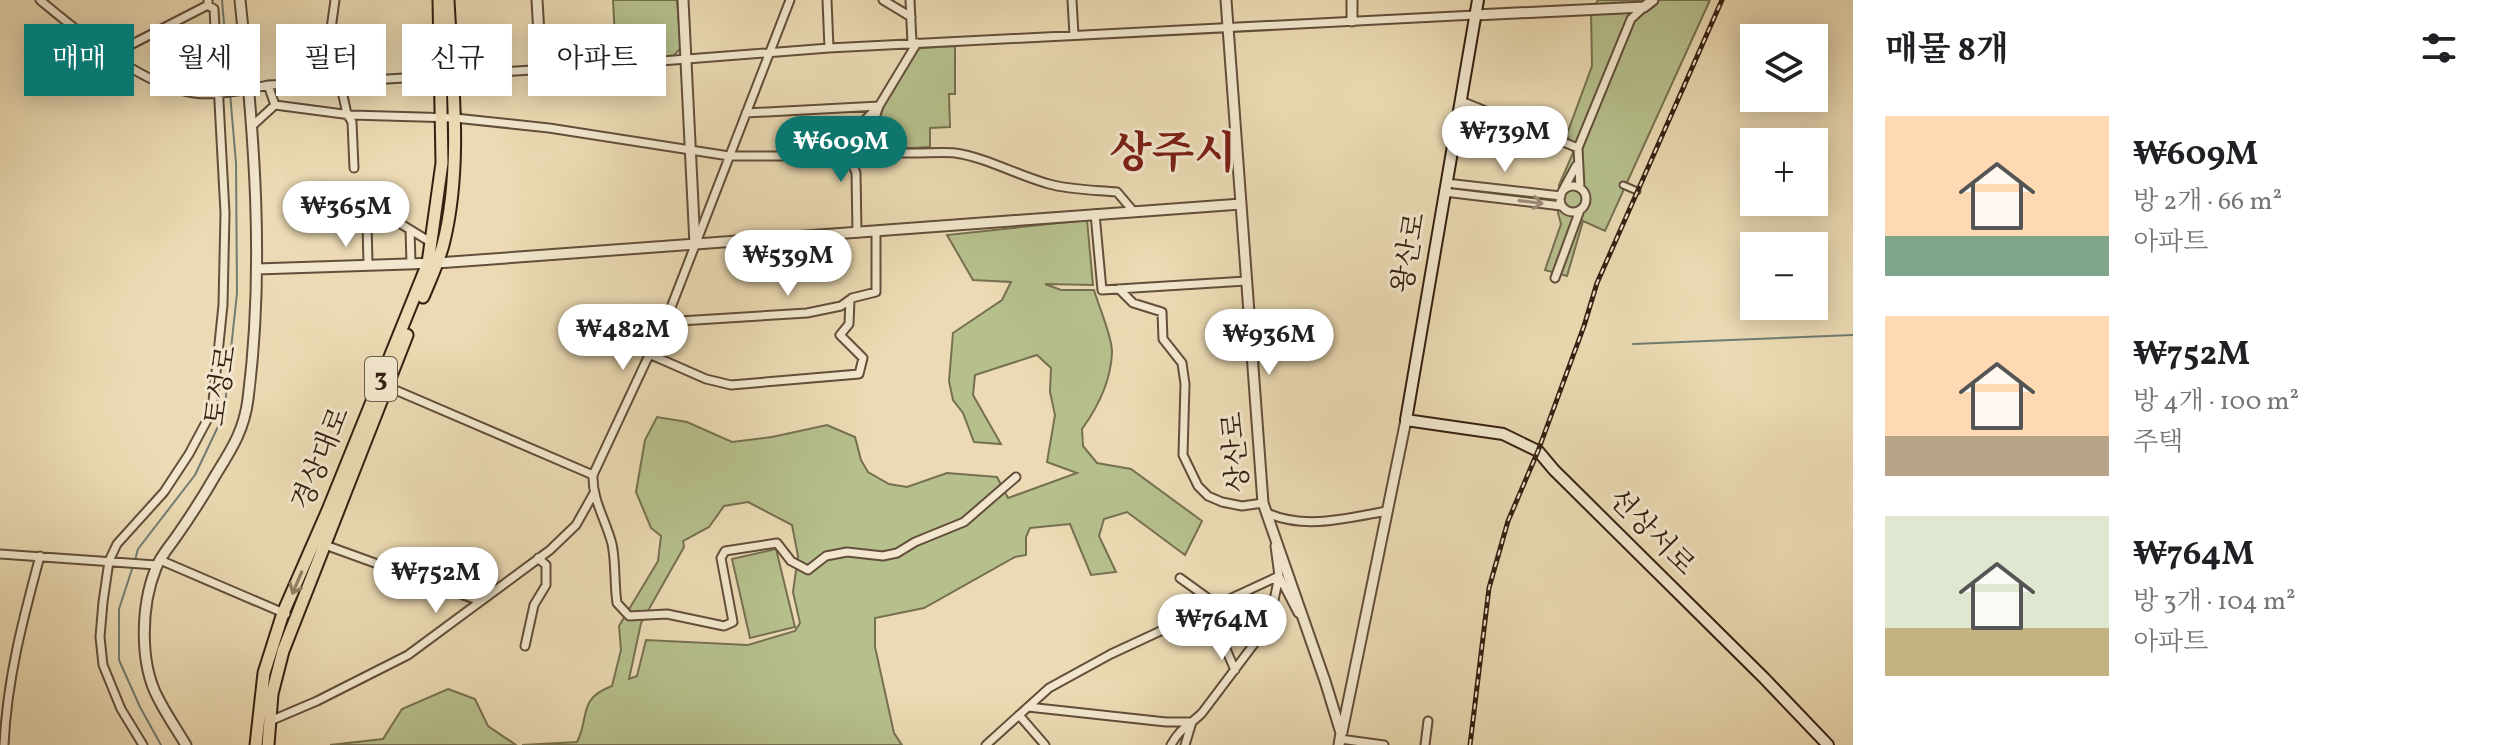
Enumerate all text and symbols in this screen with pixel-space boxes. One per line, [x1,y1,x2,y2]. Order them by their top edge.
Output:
chip: 매매 [24,24,134,96]
chip: 월세 [150,24,260,96]
chip: 필터 [276,24,386,96]
chip: 신규 [402,24,512,96]
chip: 아파트 [528,24,666,96]
map controls [1740,24,1828,320]
button: layers [1740,24,1828,112]
icon: filters [2417,26,2461,70]
text: 매물 8개 [1885,28,2009,75]
pin: ₩739M [1449,106,1561,174]
text: ₩739M [1460,114,1550,150]
pin: ₩609M [785,116,897,184]
text: ₩609M [793,124,889,160]
district label: 상주시 [1109,125,1237,186]
button: + [1740,128,1828,216]
text: ₩609M [2133,132,2258,179]
icon: home [1949,148,2045,244]
pin: ₩365M [290,181,402,249]
text: 방 2개 · 66 m² [2133,184,2282,220]
text: ₩365M [300,189,392,225]
one-way arrow [1518,195,1543,210]
street label: 왕산로 [1384,210,1436,296]
text: 아파트 [2133,225,2208,261]
pin: ₩539M [732,230,844,298]
button: − [1740,232,1828,320]
text: ₩539M [743,238,833,274]
pin: ₩482M [567,304,679,372]
pin: ₩936M [1213,309,1325,377]
text: ₩482M [576,312,670,348]
text: ₩936M [1223,317,1315,353]
text: ₩752M [2133,332,2250,379]
street label: 토성로 [196,343,248,429]
icon: home [1949,348,2045,444]
road number: 3 [365,357,397,401]
text: 방 4개 · 100 m² [2133,384,2299,420]
street label: 경상대로 [284,402,360,516]
street label: 상산로 [1214,410,1260,494]
text: 주택 [2133,425,2183,461]
street label: 선상서로 [1599,481,1703,585]
text: ₩764M [2133,532,2254,579]
pin: ₩752M [380,547,492,615]
icon: home [1949,548,2045,644]
text: ₩752M [391,555,481,591]
one-way arrow [288,570,303,595]
text: 방 3개 · 104 m² [2133,584,2296,620]
pin: ₩764M [1166,594,1278,662]
text: ₩764M [1176,602,1268,638]
text: 아파트 [2133,625,2208,661]

